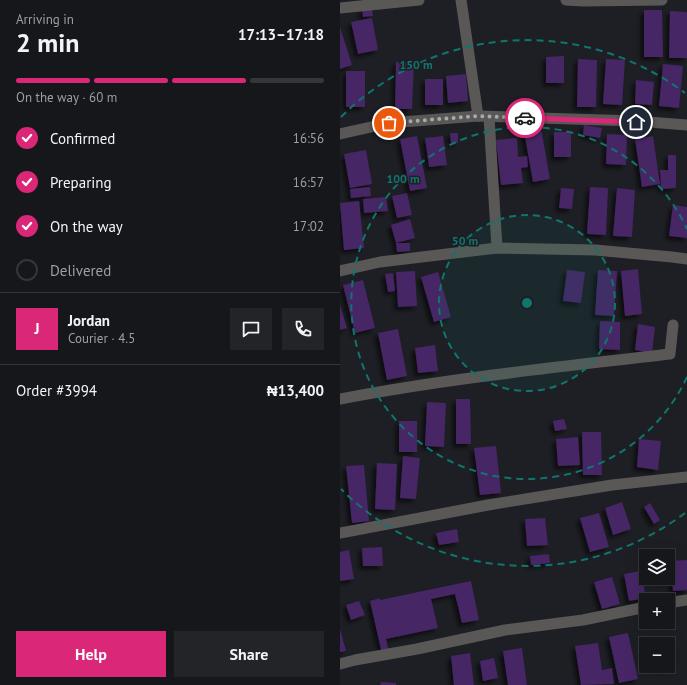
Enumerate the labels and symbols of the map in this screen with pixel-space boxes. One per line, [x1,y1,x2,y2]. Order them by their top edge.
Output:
text: 150 m [399,57,433,72]
courier [505,98,545,138]
pin [619,105,653,139]
pin [372,106,406,140]
text: 100 m [386,171,420,186]
text: 50 m [452,233,478,248]
centre of rings [520,296,534,310]

